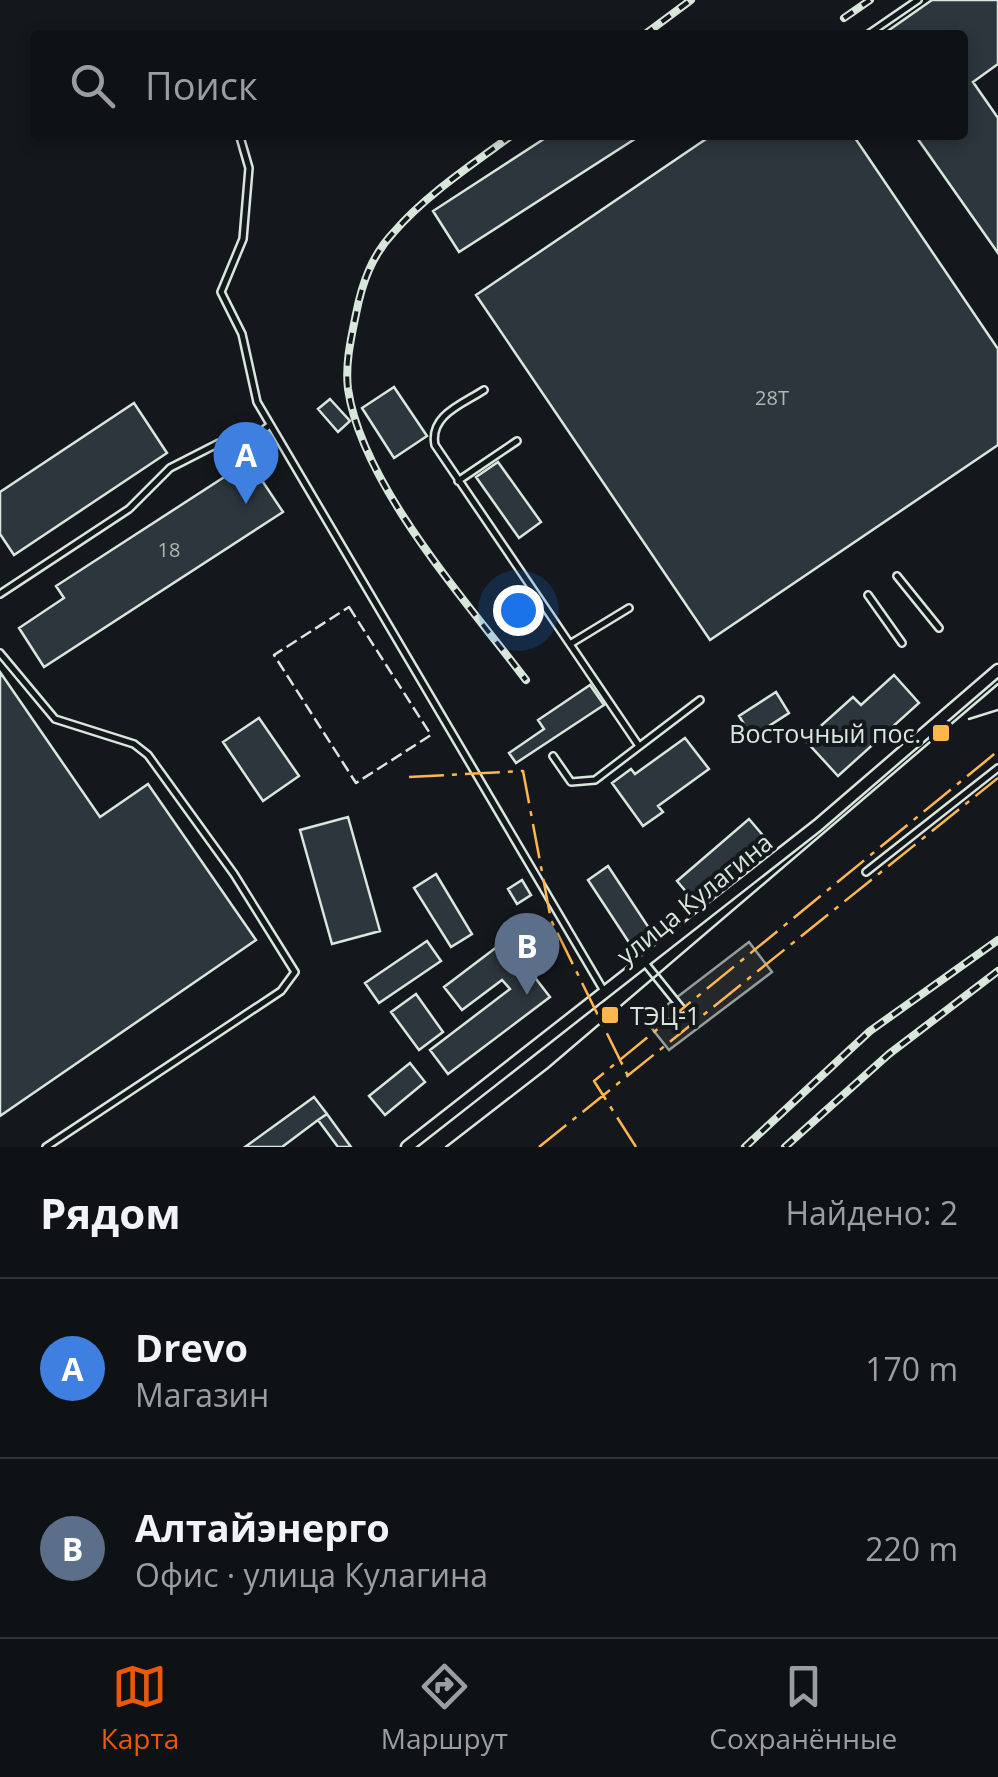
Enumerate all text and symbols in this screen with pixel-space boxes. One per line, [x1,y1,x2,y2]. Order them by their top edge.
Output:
search box [30,30,968,140]
icon: search [65,58,120,113]
text: Поиск [145,59,258,111]
house number: 28Т [755,384,789,411]
pin: A [214,422,278,504]
house number: 18 [158,536,180,563]
your location [493,585,544,636]
place label: Восточный пос. [729,716,921,750]
marker: Восточный пос. [930,722,952,744]
street label: улица Кулагина [609,825,779,971]
pin: B [494,912,560,995]
place label: ТЭЦ-1 [630,998,700,1032]
marker: ТЭЦ-1 [599,1004,621,1026]
text: Рядом [40,1184,181,1241]
text: Найдено: 2 [785,1191,958,1234]
text: Drevo [135,1321,248,1373]
text: A [61,1347,84,1390]
text: 170 m [865,1347,958,1390]
text: Магазин [135,1373,269,1416]
text: Алтайэнерго [135,1501,390,1553]
text: B [62,1527,83,1570]
text: 220 m [865,1527,958,1570]
text: Офис · улица Кулагина [135,1553,488,1596]
tab: Карта [101,1659,179,1757]
tab: Маршрут [381,1659,508,1757]
tab: Сохранённые [709,1659,897,1757]

